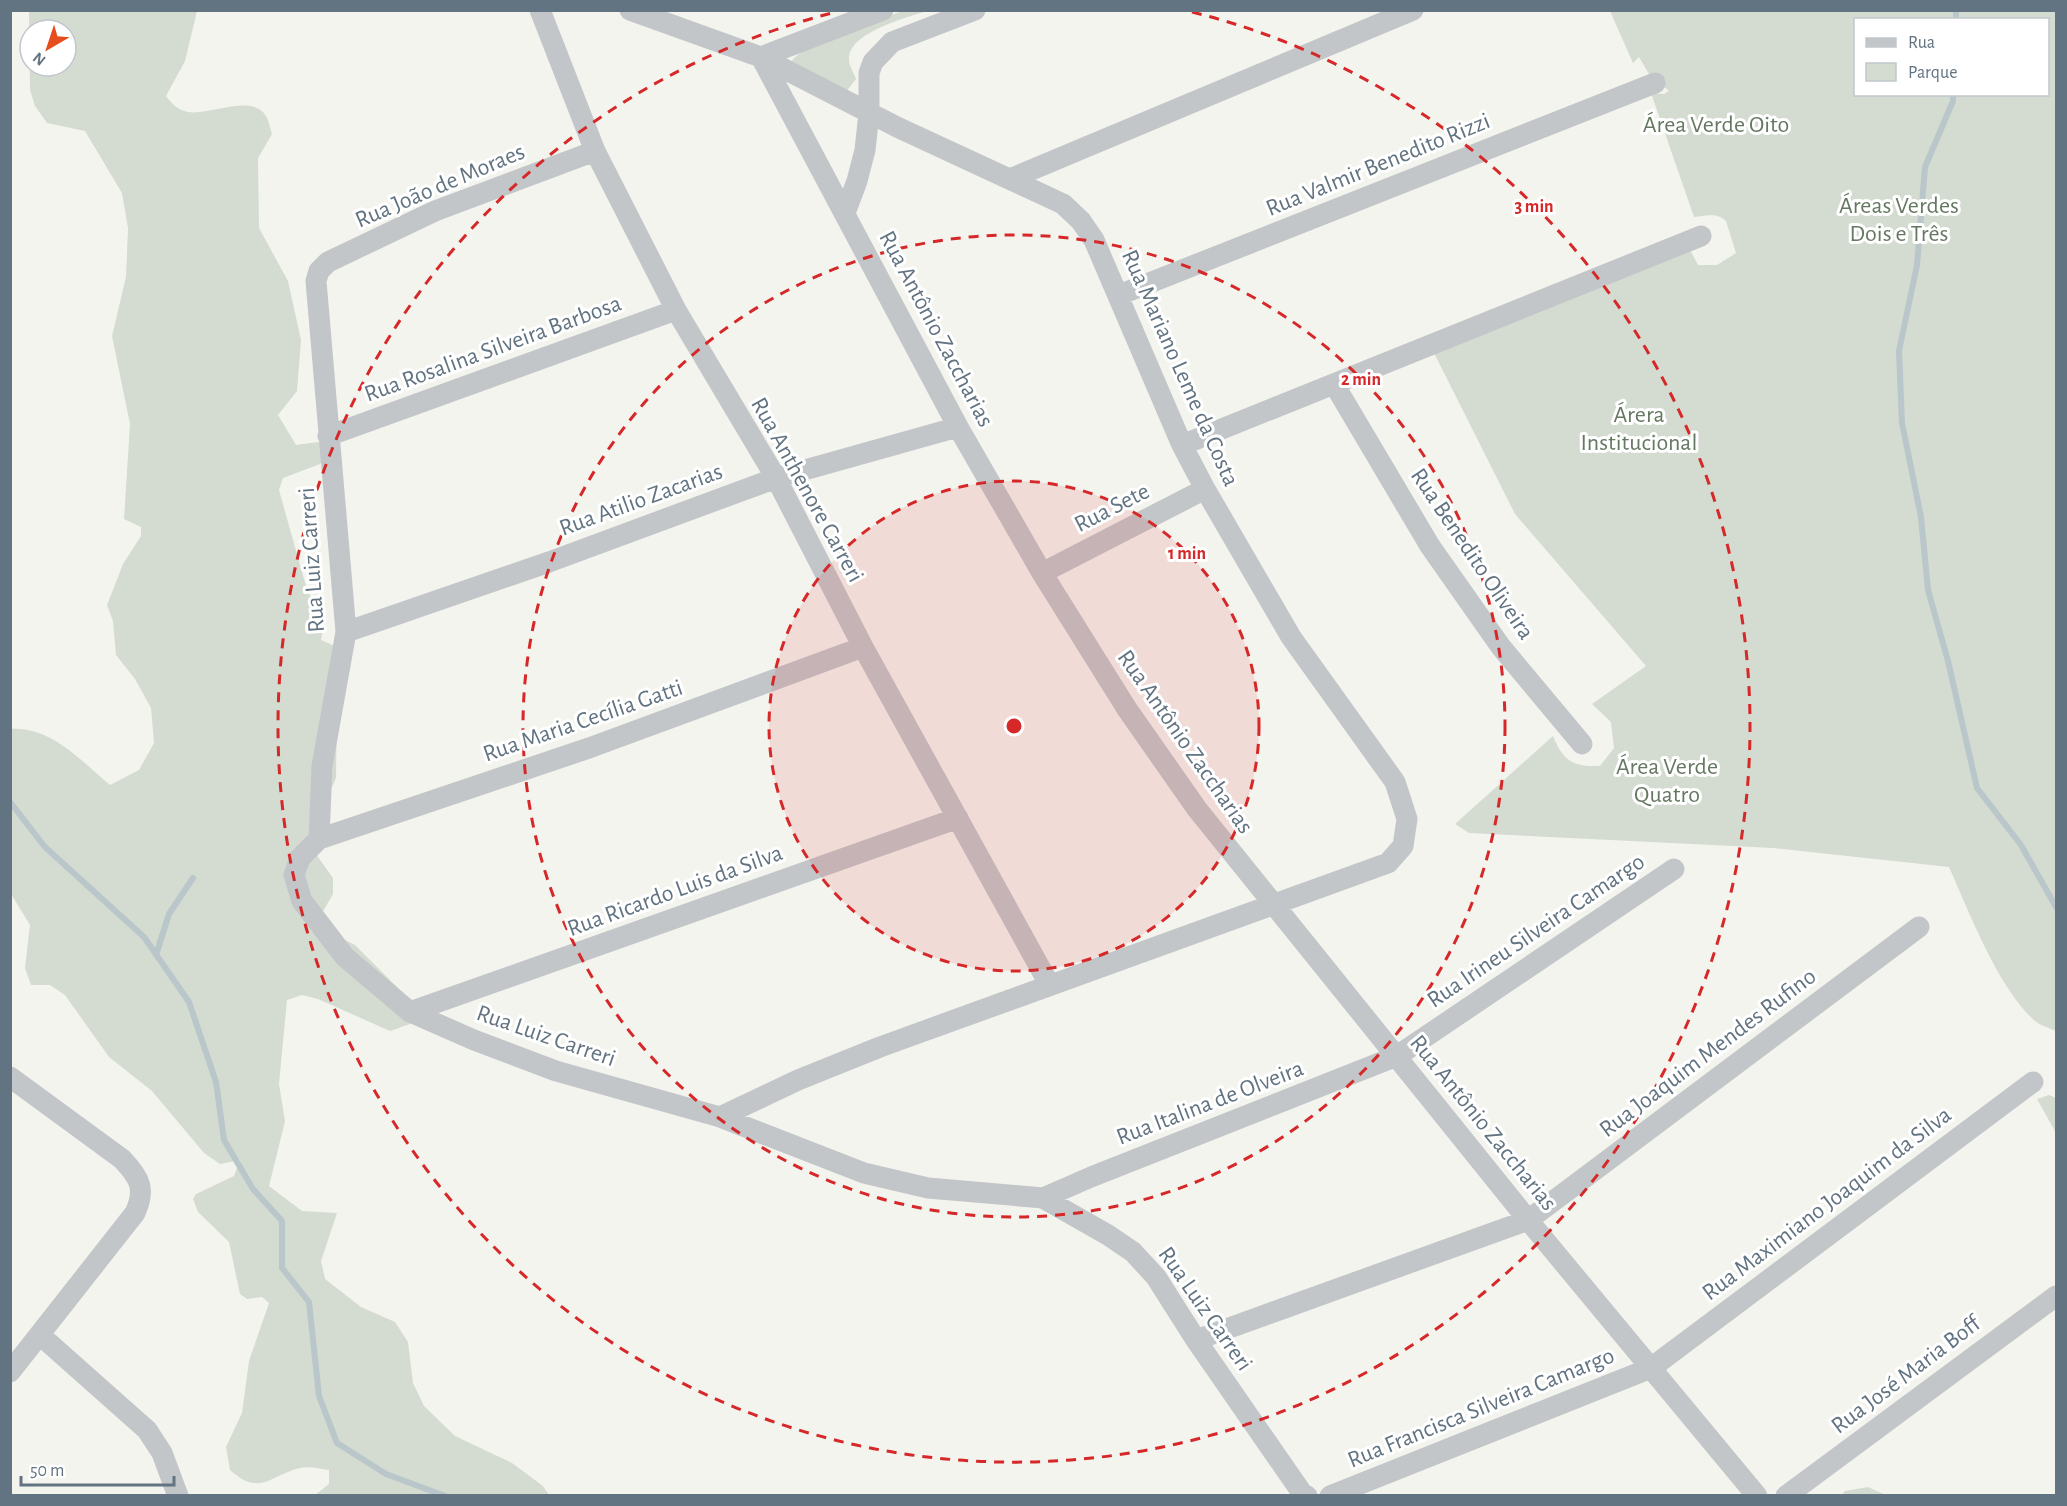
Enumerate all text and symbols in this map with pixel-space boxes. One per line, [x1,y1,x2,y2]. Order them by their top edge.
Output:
north arrow [18,18,78,78]
legend [1854,18,2049,96]
text: Rua [1908,34,1935,52]
text: N [30,49,49,69]
text: Parque [1908,64,1957,82]
street label: Rua Valmir Benedito Rizzi [1263,109,1493,221]
park label: Área Verde Oito [1643,111,1789,137]
street label: Rua João de Moraes [352,139,528,233]
park label: Áreas Verdes Dois e Três [1839,192,1959,246]
text: 3 min [1514,198,1554,216]
street label: Rua Antônio Zaccharias [874,227,998,431]
street label: Rua Mariano Leme da Costa [1117,246,1243,490]
street label: Rua Rosalina Silveira Barbosa [361,291,625,407]
text: 2 min [1341,371,1381,389]
street label: Rua Anthenore Carreri [746,393,868,587]
park label: Árera Institucional [1581,401,1697,455]
street label: Rua Atilio Zacarias [556,459,726,541]
street label: Rua Benedito Oliveira [1406,464,1538,644]
street label: Rua Sete [1071,479,1153,537]
street label: Rua Luiz Carreri [295,487,329,633]
text: 1 min [1168,545,1206,563]
street label: Rua Antônio Zaccharias [1113,646,1257,838]
street label: Rua Maria Cecília Gatti [480,676,686,766]
centre of rings [1004,716,1024,736]
park label: Área Verde Quatro [1616,753,1718,807]
street label: Rua Ricardo Luis da Silva [564,841,786,941]
street label: Rua Irineu Silveira Camargo [1423,849,1649,1013]
street label: Rua Joaquim Mendes Rufino [1595,964,1821,1142]
street label: Rua Luiz Carreri [473,1001,619,1071]
street label: Rua Antônio Zaccharias [1405,1031,1561,1215]
street label: Rua Italina de Olveira [1113,1056,1307,1150]
street label: Rua Maximiano Joaquim da Silva [1698,1103,1956,1305]
street label: Rua Luiz Carreri [1153,1243,1257,1375]
street label: Rua José Maria Boff [1827,1310,1986,1439]
street label: Rua Francisca Silveira Camargo [1344,1343,1618,1473]
scale bar [21,1449,174,1487]
text: 50 m [30,1462,64,1480]

